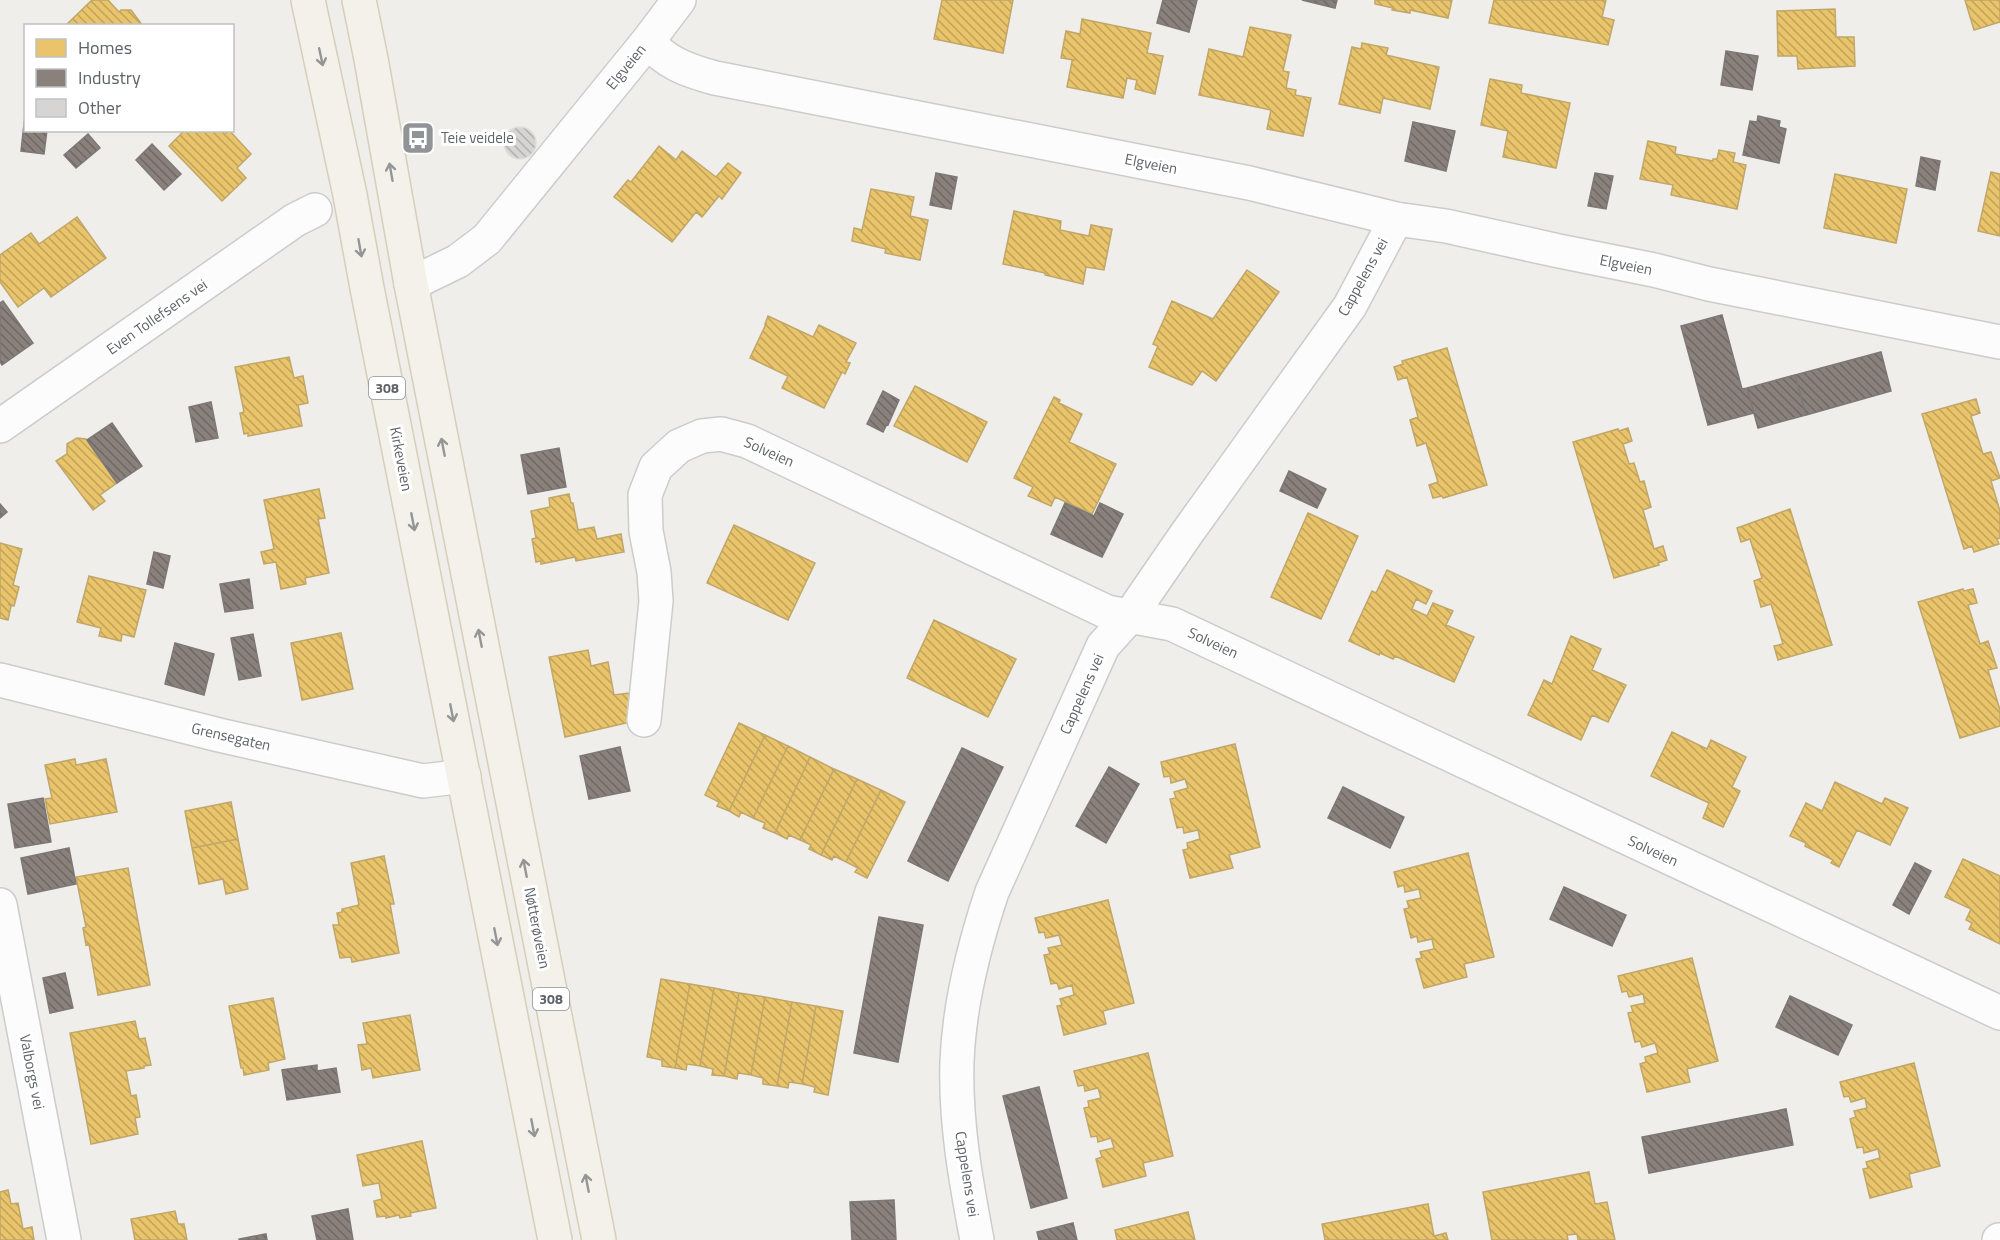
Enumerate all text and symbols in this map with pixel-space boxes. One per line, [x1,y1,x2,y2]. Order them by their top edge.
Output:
legend [24,24,234,132]
text: Homes [78,34,132,61]
street label: Elgveien [600,39,651,95]
one-way arrow [315,47,327,66]
text: Industry [78,64,141,91]
text: Other [78,94,121,121]
bus stop icon: Teie veidele [400,120,436,156]
place label: Teie veidele [441,126,514,149]
street label: Elgveien [1123,147,1179,180]
one-way arrow [386,163,397,183]
street label: Cappelens vei [1332,233,1394,320]
one-way arrow [354,238,365,258]
street label: Elgveien [1598,248,1654,281]
street label: Even Tollefsens vei [101,273,212,360]
road number: 308 [369,377,405,399]
street label: Kirkeveien [384,425,419,493]
street label: Solveien [740,430,798,473]
one-way arrow [437,437,448,457]
one-way arrow [408,512,419,531]
street label: Solveien [1184,621,1242,664]
one-way arrow [474,629,485,648]
street label: Cappelens vei [1053,650,1110,738]
one-way arrow [446,703,458,722]
street label: Grensegaten [189,716,273,757]
street label: Solveien [1624,829,1682,872]
one-way arrow [519,858,530,878]
street label: Nøtterøveien [518,885,557,971]
one-way arrow [491,926,502,946]
road number: 308 [533,988,569,1010]
street label: Valborgs vei [14,1032,51,1111]
one-way arrow [528,1118,539,1137]
street label: Cappelens vei [949,1129,986,1218]
one-way arrow [581,1173,592,1193]

